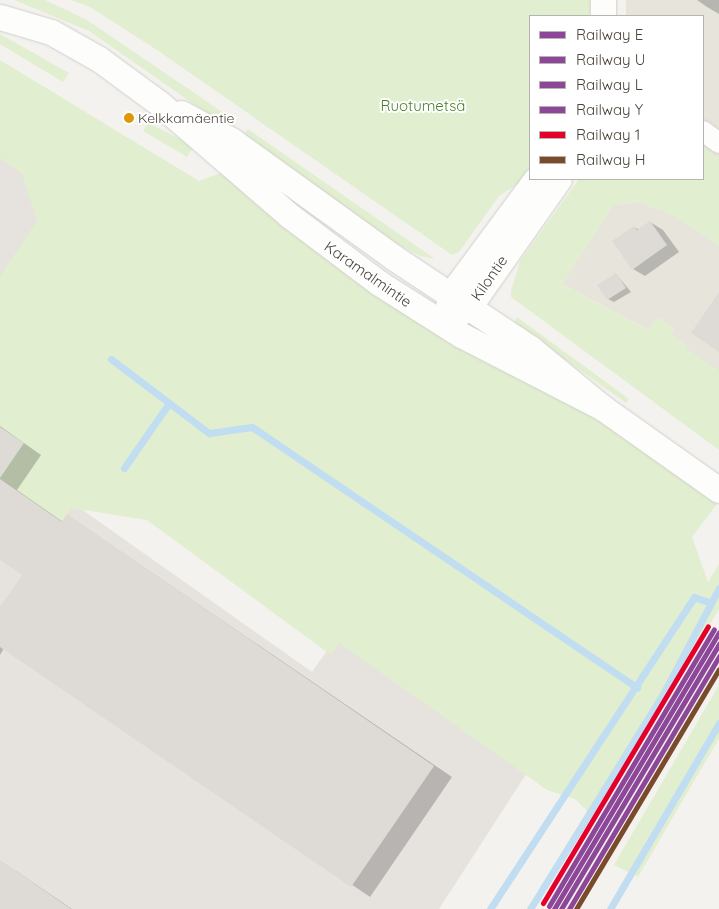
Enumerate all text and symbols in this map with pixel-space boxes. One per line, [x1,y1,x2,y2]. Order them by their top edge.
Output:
legend [529,15,704,180]
text: Railway E [576,25,643,44]
text: Railway U [576,50,645,69]
text: Railway L [576,75,643,94]
park label: Ruotumetsä [381,97,465,115]
text: Railway Y [576,100,643,119]
place label: Kelkkamäentie [138,110,235,126]
marker: Kelkkamäentie [124,113,134,123]
text: Railway 1 [576,125,640,144]
text: Railway H [576,150,645,169]
street label: Karamalmintie [321,237,415,311]
street label: Kilontie [467,252,511,304]

